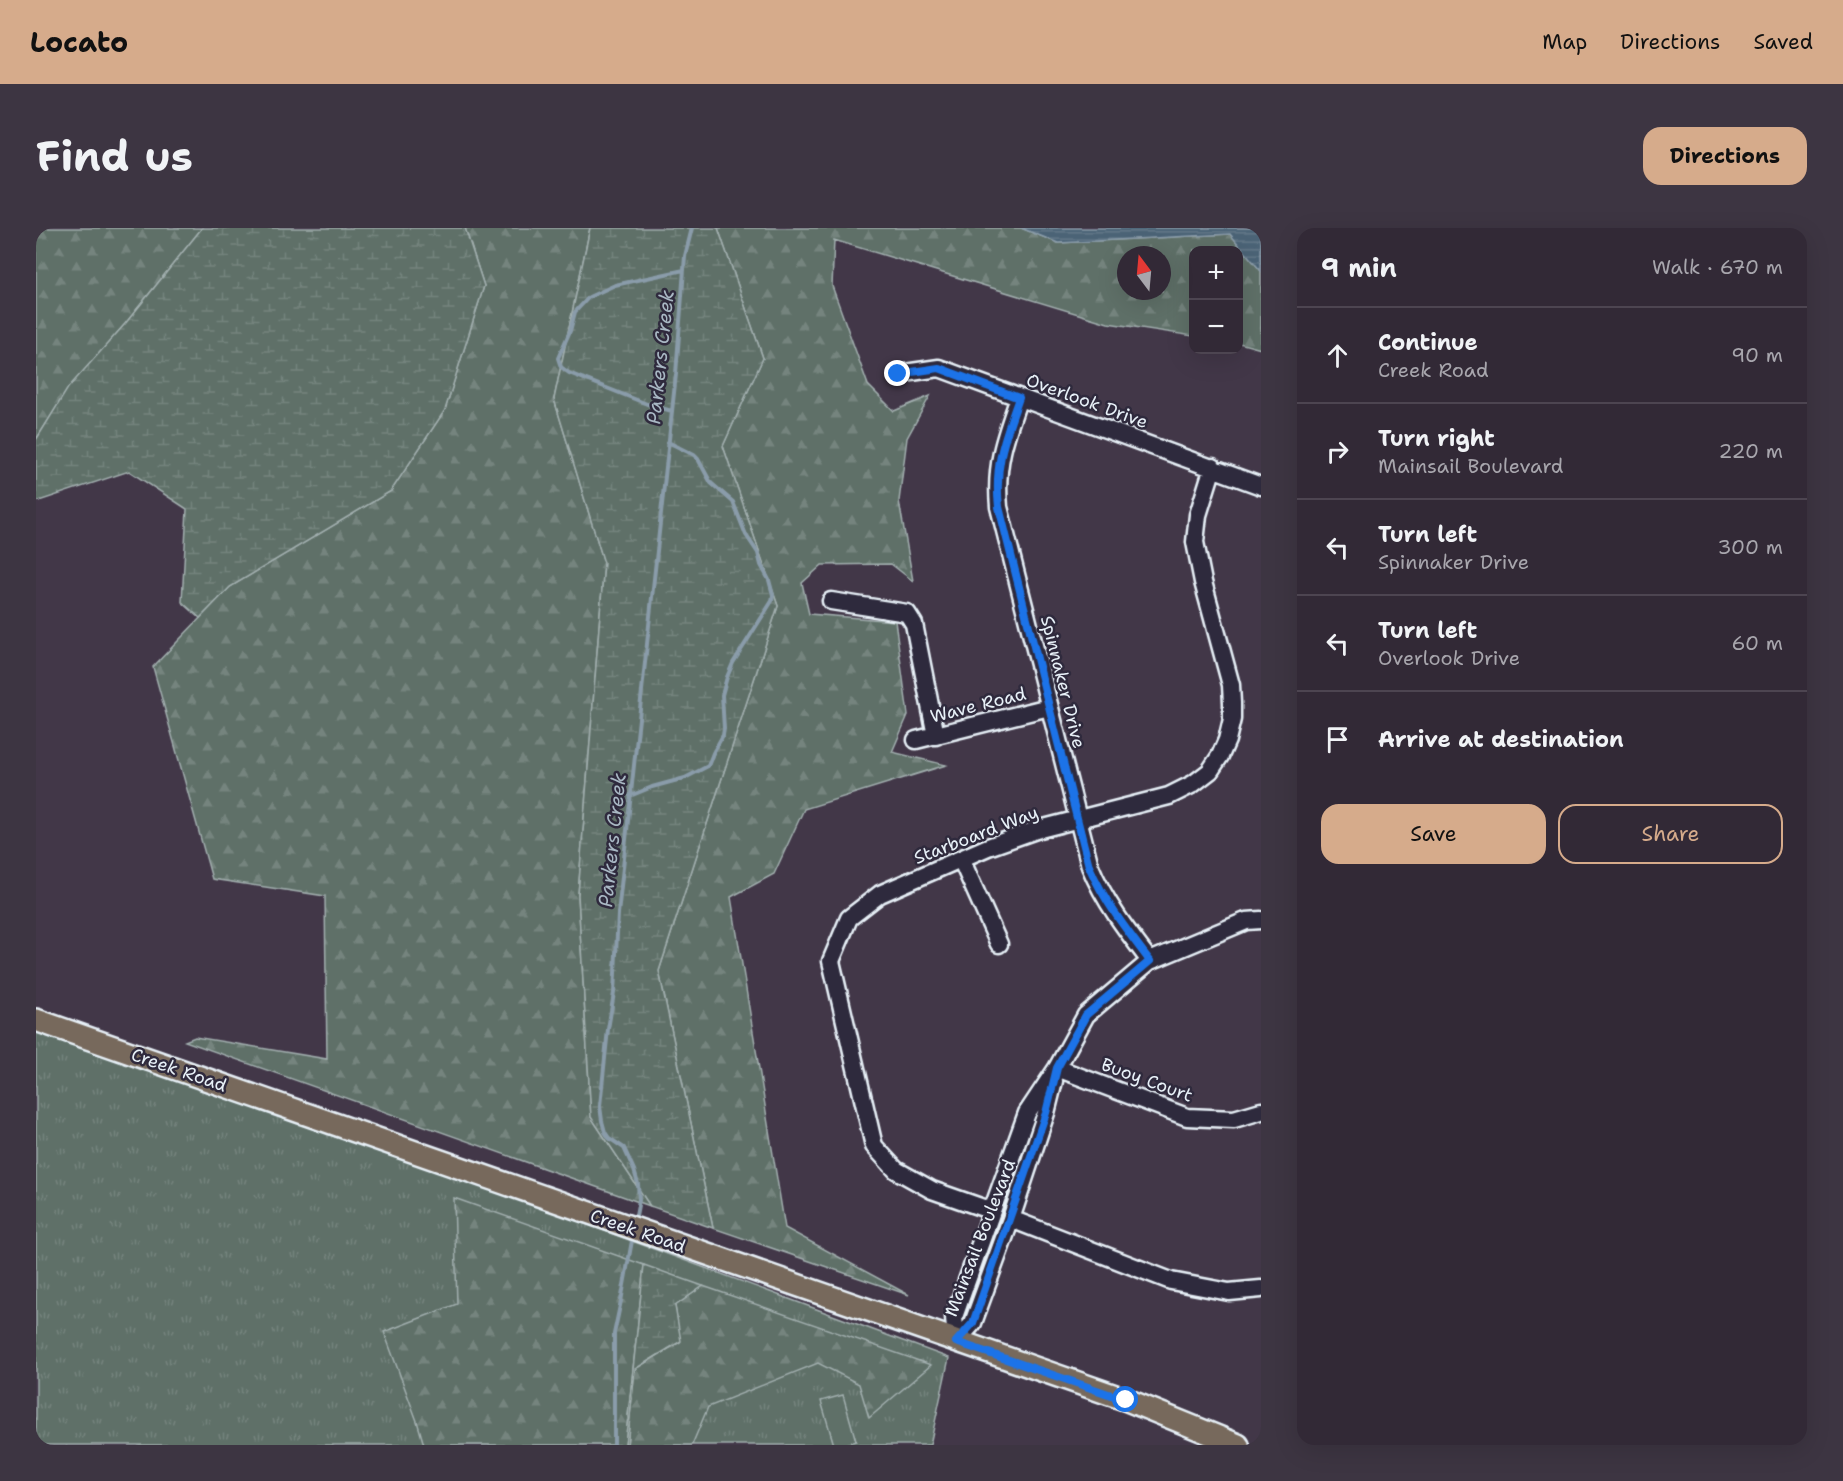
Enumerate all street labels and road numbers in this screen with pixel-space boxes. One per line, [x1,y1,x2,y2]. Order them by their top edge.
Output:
street label: Overlook Drive [1023,368,1151,434]
street label: Spinnaker Drive [1035,613,1091,751]
street label: Wave Road [928,682,1028,728]
street label: Starboard Way [910,800,1042,870]
street label: Creek Road [128,1042,230,1098]
street label: Buoy Court [1098,1052,1196,1108]
street label: Mainsail Boulevard [939,1156,1021,1320]
street label: Creek Road [587,1203,689,1259]

